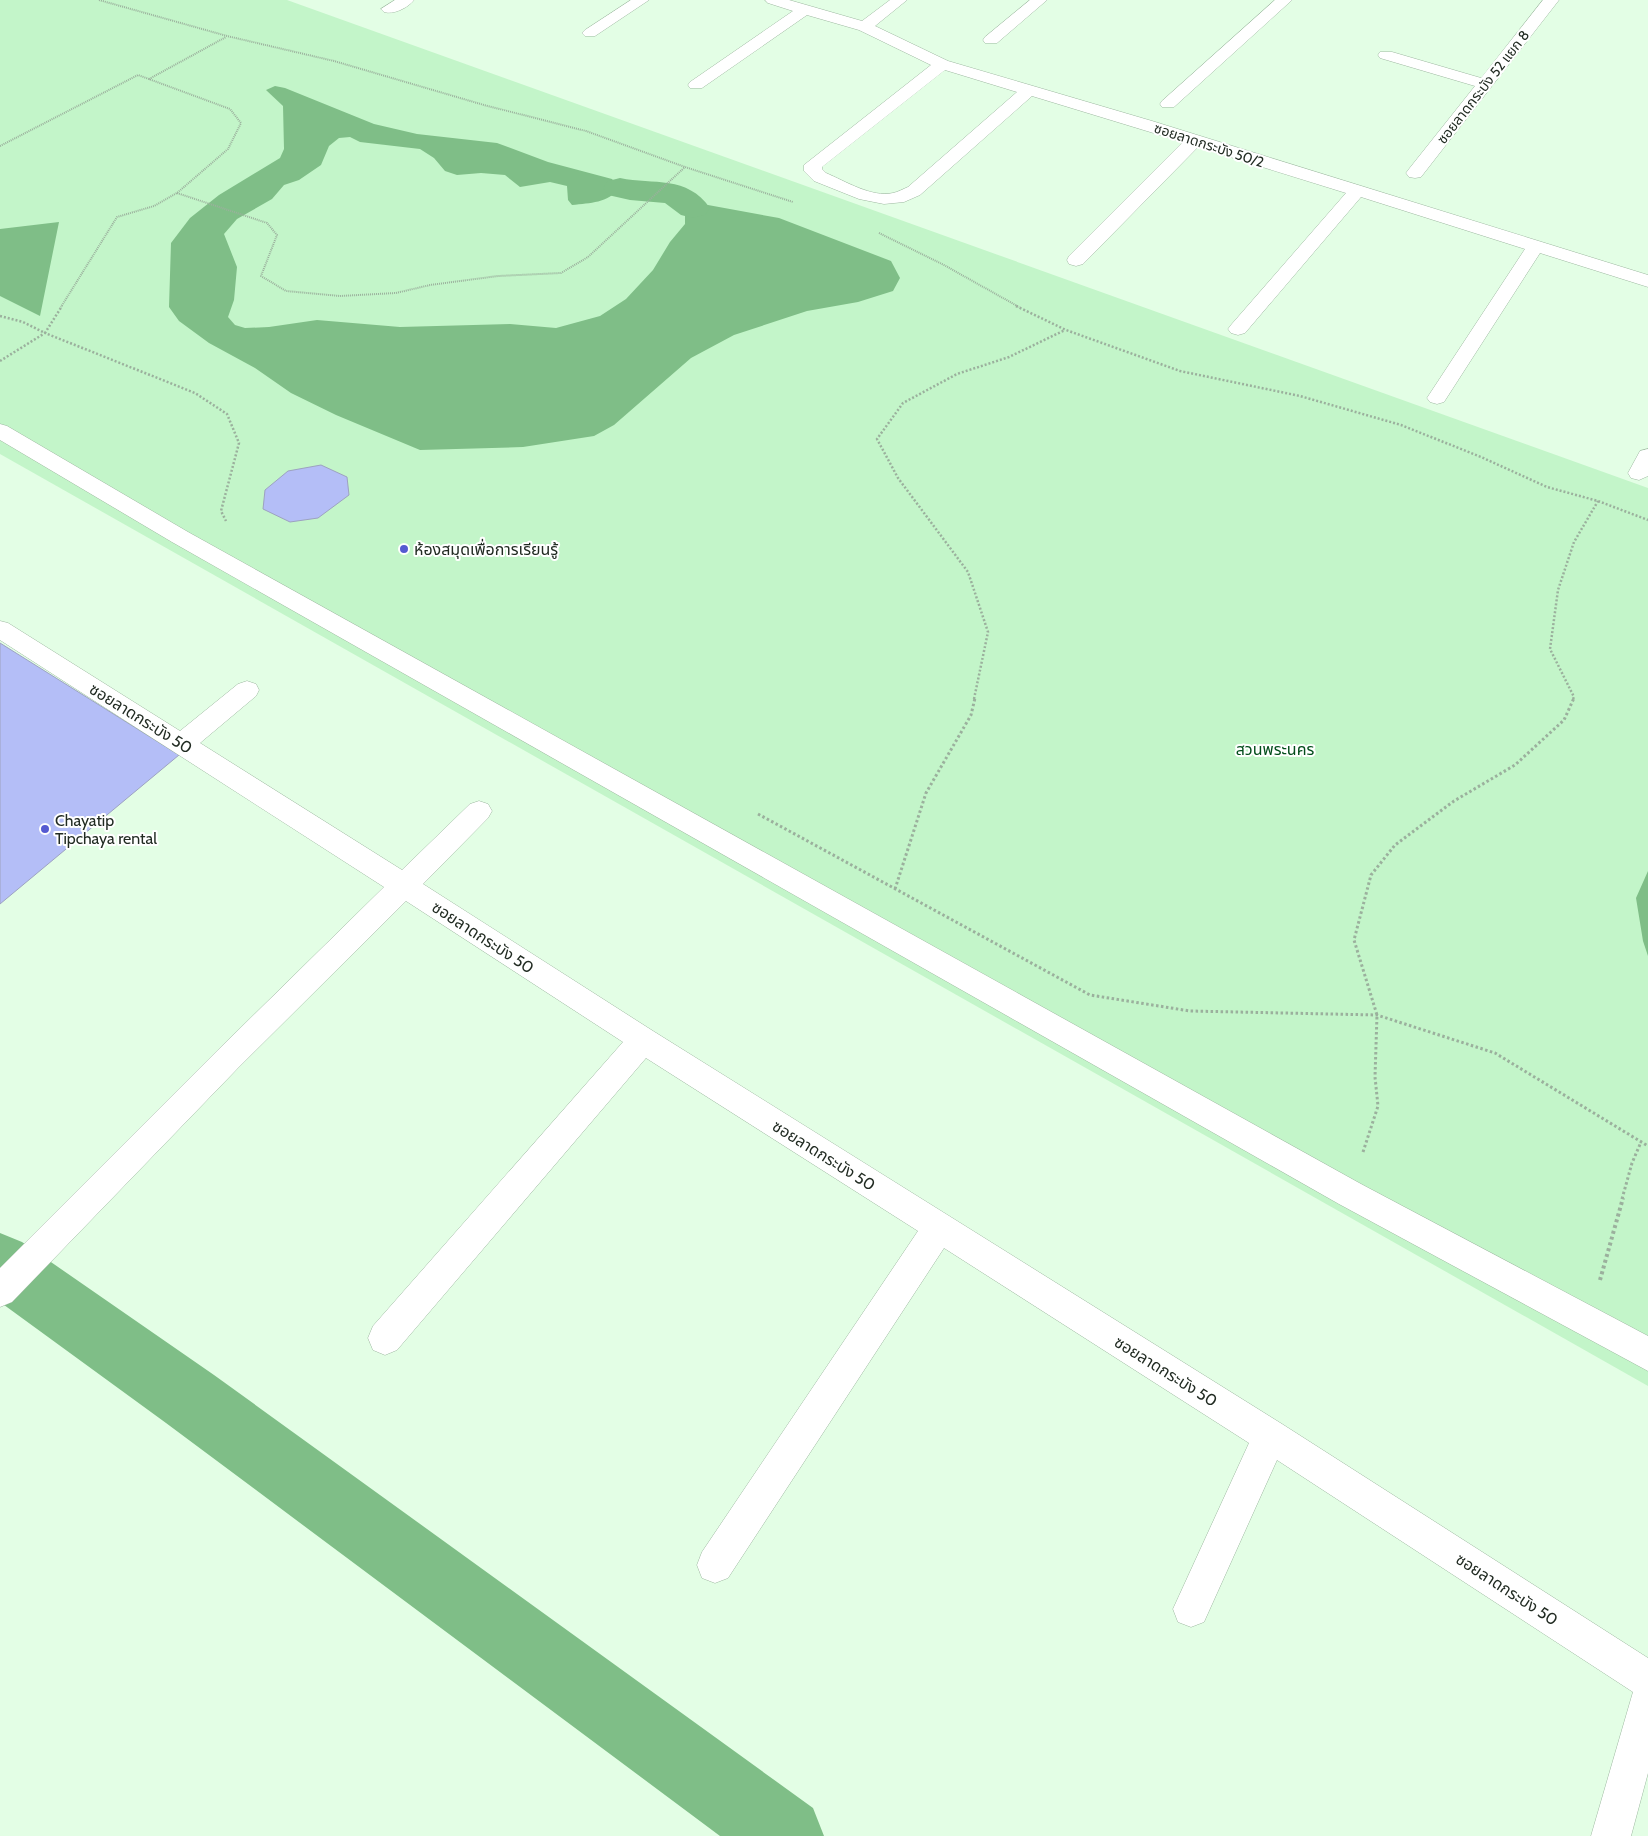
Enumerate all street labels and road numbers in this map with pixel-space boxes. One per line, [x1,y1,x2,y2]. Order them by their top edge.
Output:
street label: ซอยลาดกระบัง 52 แยก 8 [1433,27,1533,147]
street label: ซอยลาดกระบัง 50/2 [1152,119,1266,171]
street label: ซอยลาดกระบัง 50 [86,679,196,758]
street label: ซอยลาดกระบัง 50 [428,897,537,977]
street label: ซอยลาดกระบัง 50 [769,1116,879,1195]
street label: ซอยลาดกระบัง 50 [1111,1332,1221,1411]
street label: ซอยลาดกระบัง 50 [1452,1549,1561,1629]

